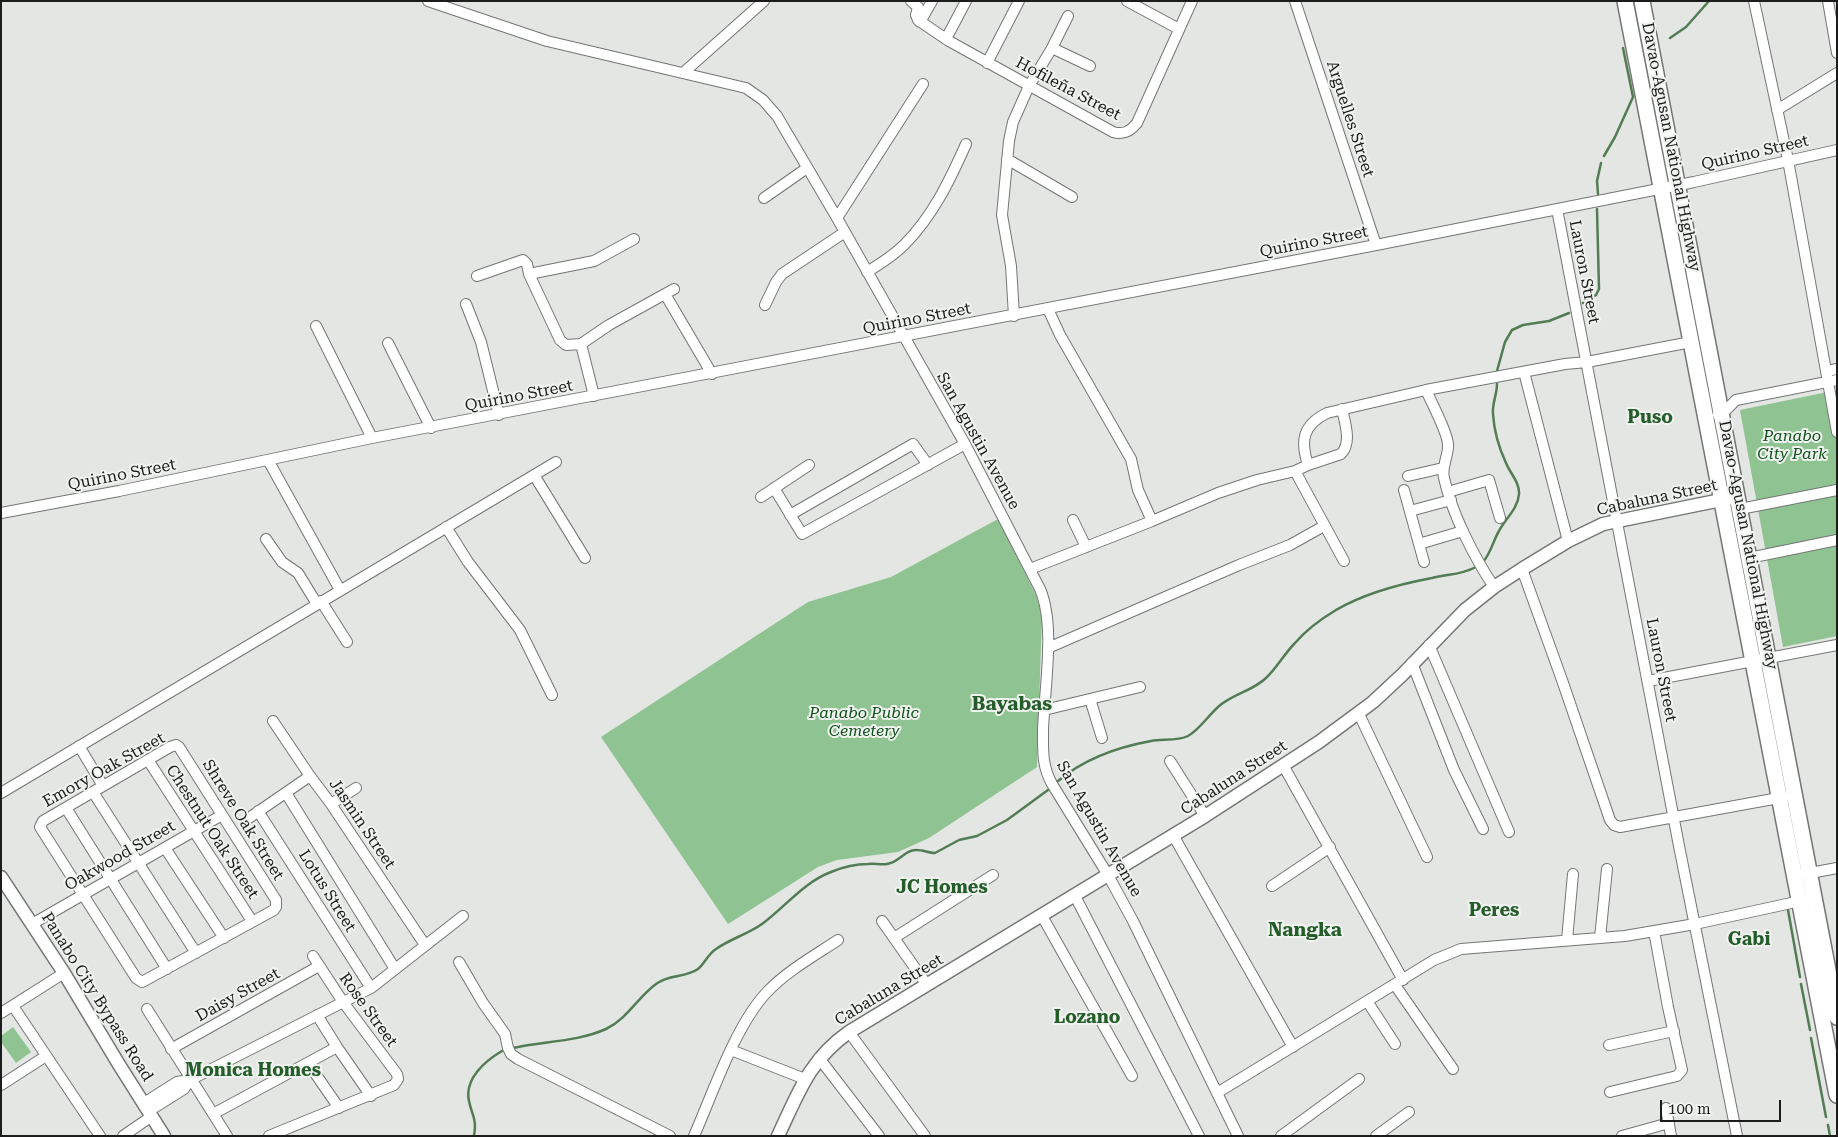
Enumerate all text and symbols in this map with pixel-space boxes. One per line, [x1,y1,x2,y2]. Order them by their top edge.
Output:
street label: Davao-Agusan National Highway [1637,21,1705,273]
street label: Hofileña Street [1012,53,1124,125]
street label: Arguelles Street [1322,58,1378,180]
street label: Quirino Street [1699,131,1811,175]
street label: Lauron Street [1565,219,1603,325]
street label: Quirino Street [1258,222,1370,262]
street label: Quirino Street [861,299,973,339]
street label: San Agustin Avenue [932,369,1024,513]
street label: Quirino Street [463,376,575,416]
district label: Puso [1627,407,1673,429]
street label: Davao-Agusan National Highway [1714,419,1782,671]
park label: Panabo City Park [1757,426,1827,464]
street label: Quirino Street [66,455,178,495]
street label: Cabaluna Street [1595,476,1719,520]
street label: Lauron Street [1642,617,1680,723]
district label: Bayabas [972,693,1052,715]
park label: Panabo Public Cemetery [809,703,919,741]
street label: Emory Oak Street [40,729,168,811]
street label: Cabaluna Street [1177,736,1291,820]
street label: Shreve Oak Street [198,756,288,884]
street label: San Agustin Avenue [1052,758,1146,900]
street label: Chestnut Oak Street [162,761,262,903]
street label: Jasmin Street [325,775,399,873]
street label: Oakwood Street [61,817,179,895]
street label: Lotus Street [294,846,360,936]
district label: JC Homes [896,877,988,899]
district label: Peres [1469,900,1519,922]
street label: Panabo City Bypass Road [37,909,157,1085]
district label: Nangka [1268,919,1342,941]
district label: Gabi [1728,929,1770,951]
street label: Cabaluna Street [831,950,947,1030]
street label: Daisy Street [193,964,283,1026]
street label: Rose Street [335,969,401,1051]
district label: Lozano [1054,1007,1120,1029]
district label: Monica Homes [185,1060,321,1082]
scale bar [1663,1090,1784,1122]
text: 100 m [1668,1100,1711,1118]

